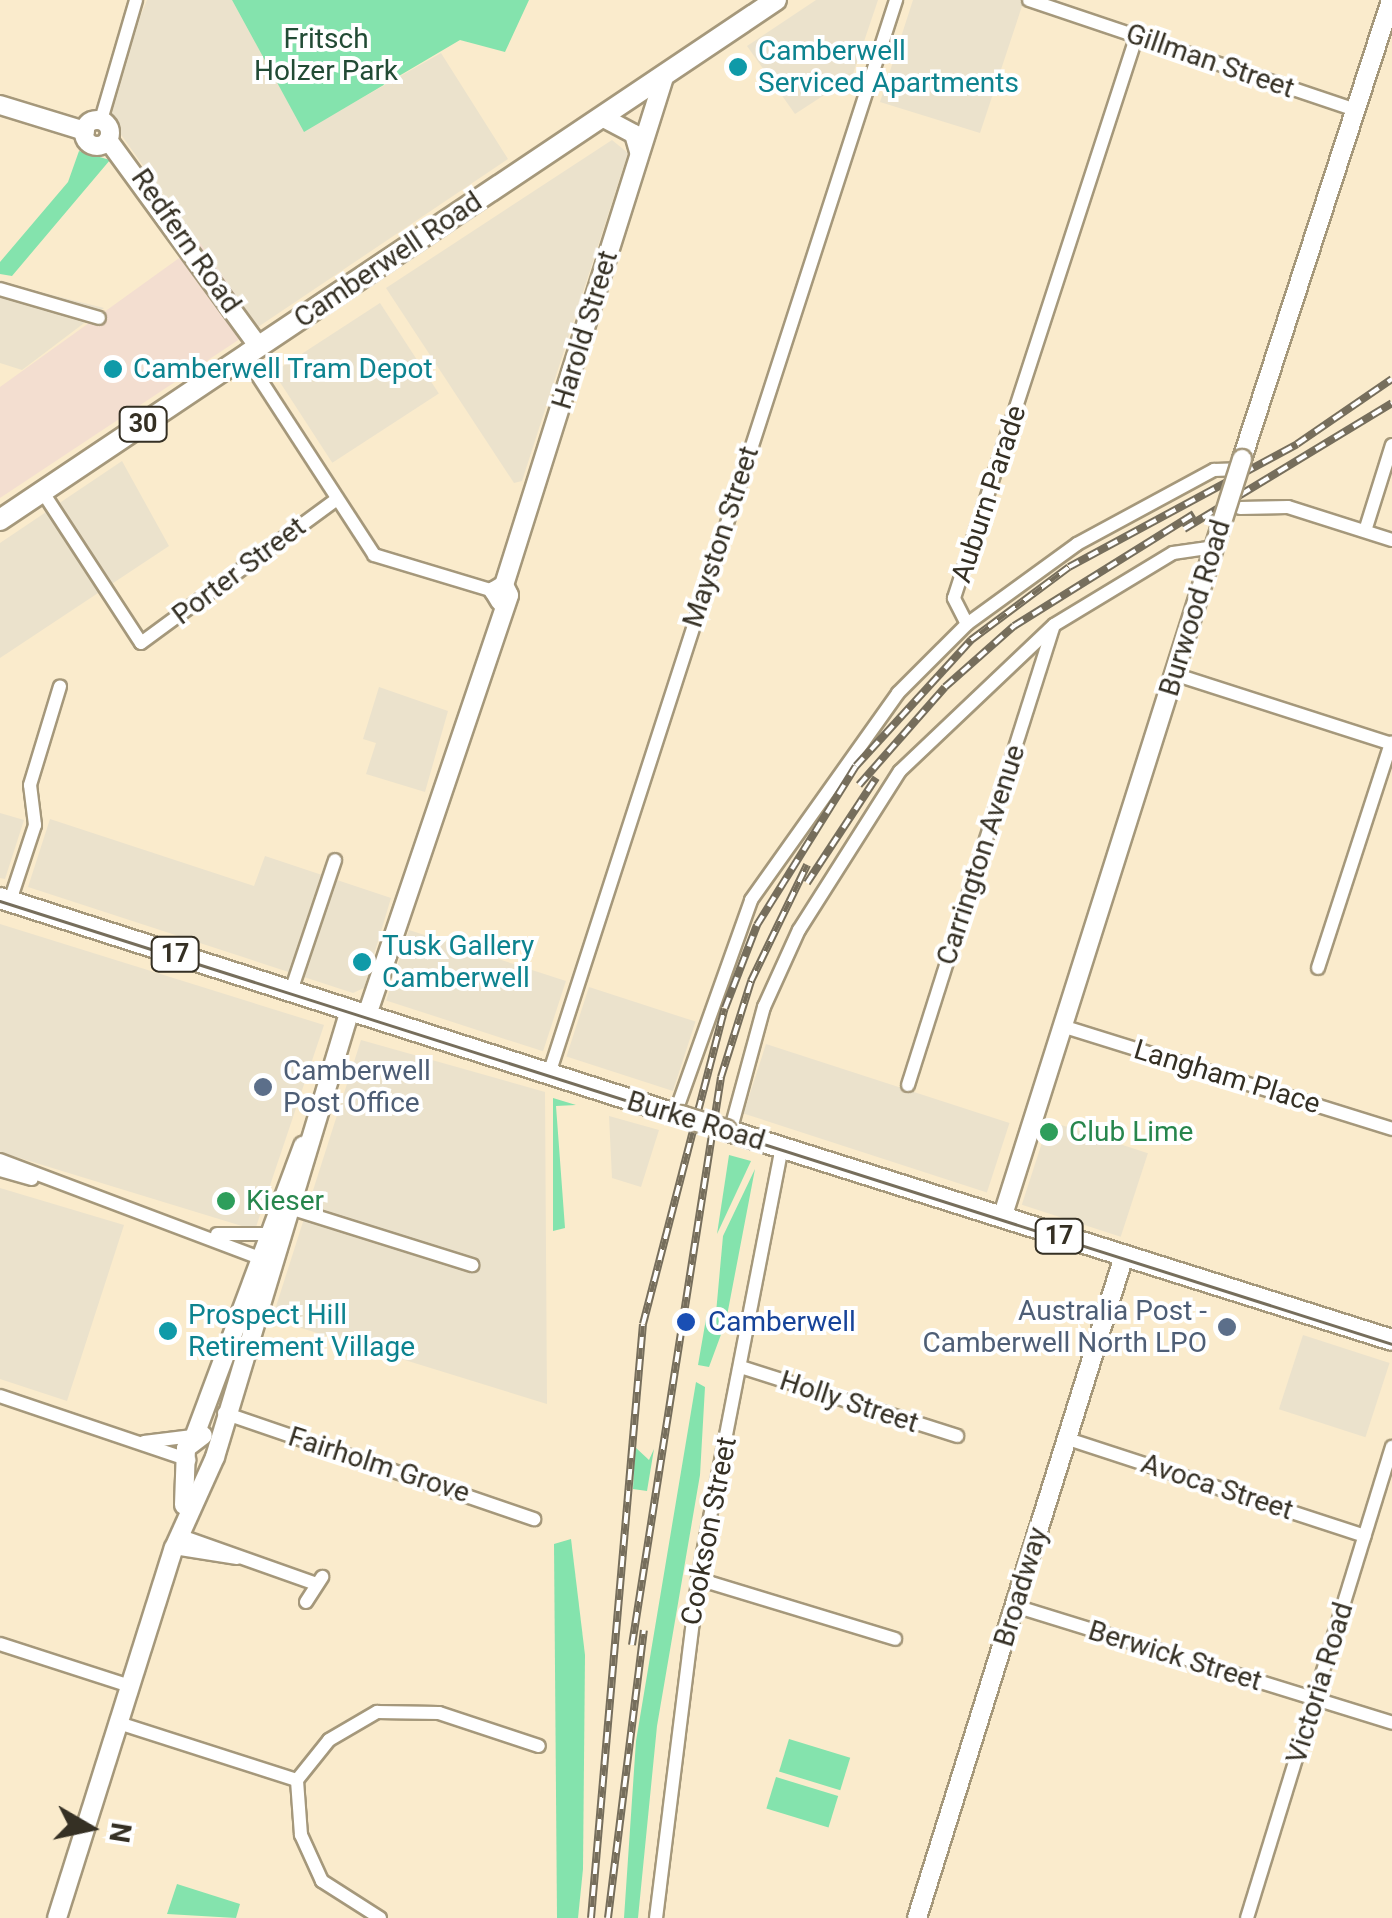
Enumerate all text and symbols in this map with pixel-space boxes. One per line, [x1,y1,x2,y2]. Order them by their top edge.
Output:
street label: Gillman Street [1122,17,1298,105]
park label: Fritsch Holzer Park [254,22,398,88]
place label: Camberwell Serviced Apartments [758,34,1019,100]
marker: Camberwell Serviced Apartments [727,56,749,78]
street label: Redfern Road [124,162,248,320]
street label: Camberwell Road [288,185,488,335]
street label: Harold Street [545,247,625,413]
place label: Camberwell Tram Depot [133,352,433,386]
marker: Camberwell Tram Depot [102,358,124,380]
street label: Auburn Parade [945,401,1033,587]
road number: 30 [118,404,168,444]
street label: Mayston Street [676,442,766,632]
street label: Porter Street [166,510,312,632]
street label: Burwood Road [1152,516,1238,700]
street label: Carrington Avenue [930,741,1032,969]
place label: Tusk Gallery Camberwell [382,929,534,995]
road number: 17 [150,934,200,974]
marker: Tusk Gallery Camberwell [351,951,373,973]
street label: Langham Place [1130,1033,1324,1121]
place label: Camberwell Post Office [283,1054,431,1120]
marker: Camberwell Post Office [252,1076,274,1098]
street label: Burke Road [623,1084,769,1158]
place label: Club Lime [1069,1115,1193,1149]
marker: Club Lime [1038,1121,1060,1143]
place label: Kieser [246,1184,324,1218]
marker: Kieser [215,1190,237,1212]
road number: 17 [1034,1216,1084,1256]
place label: Australia Post - Camberwell North LPO [923,1294,1207,1360]
place label: Prospect Hill Retirement Village [188,1298,415,1364]
place label: Camberwell [708,1305,856,1339]
marker: Camberwell [673,1309,699,1335]
marker: Australia Post - Camberwell North LPO [1216,1316,1238,1338]
marker: Prospect Hill Retirement Village [157,1320,179,1342]
street label: Holly Street [776,1364,922,1440]
street label: Fairholm Grove [284,1420,474,1510]
street label: Cookson Street [674,1434,744,1628]
street label: Avoca Street [1137,1447,1297,1527]
street label: Broadway [987,1523,1055,1651]
street label: Victoria Road [1280,1598,1360,1768]
street label: Berwick Street [1084,1614,1266,1698]
north arrow [40,1778,140,1878]
text: N [102,1820,138,1845]

